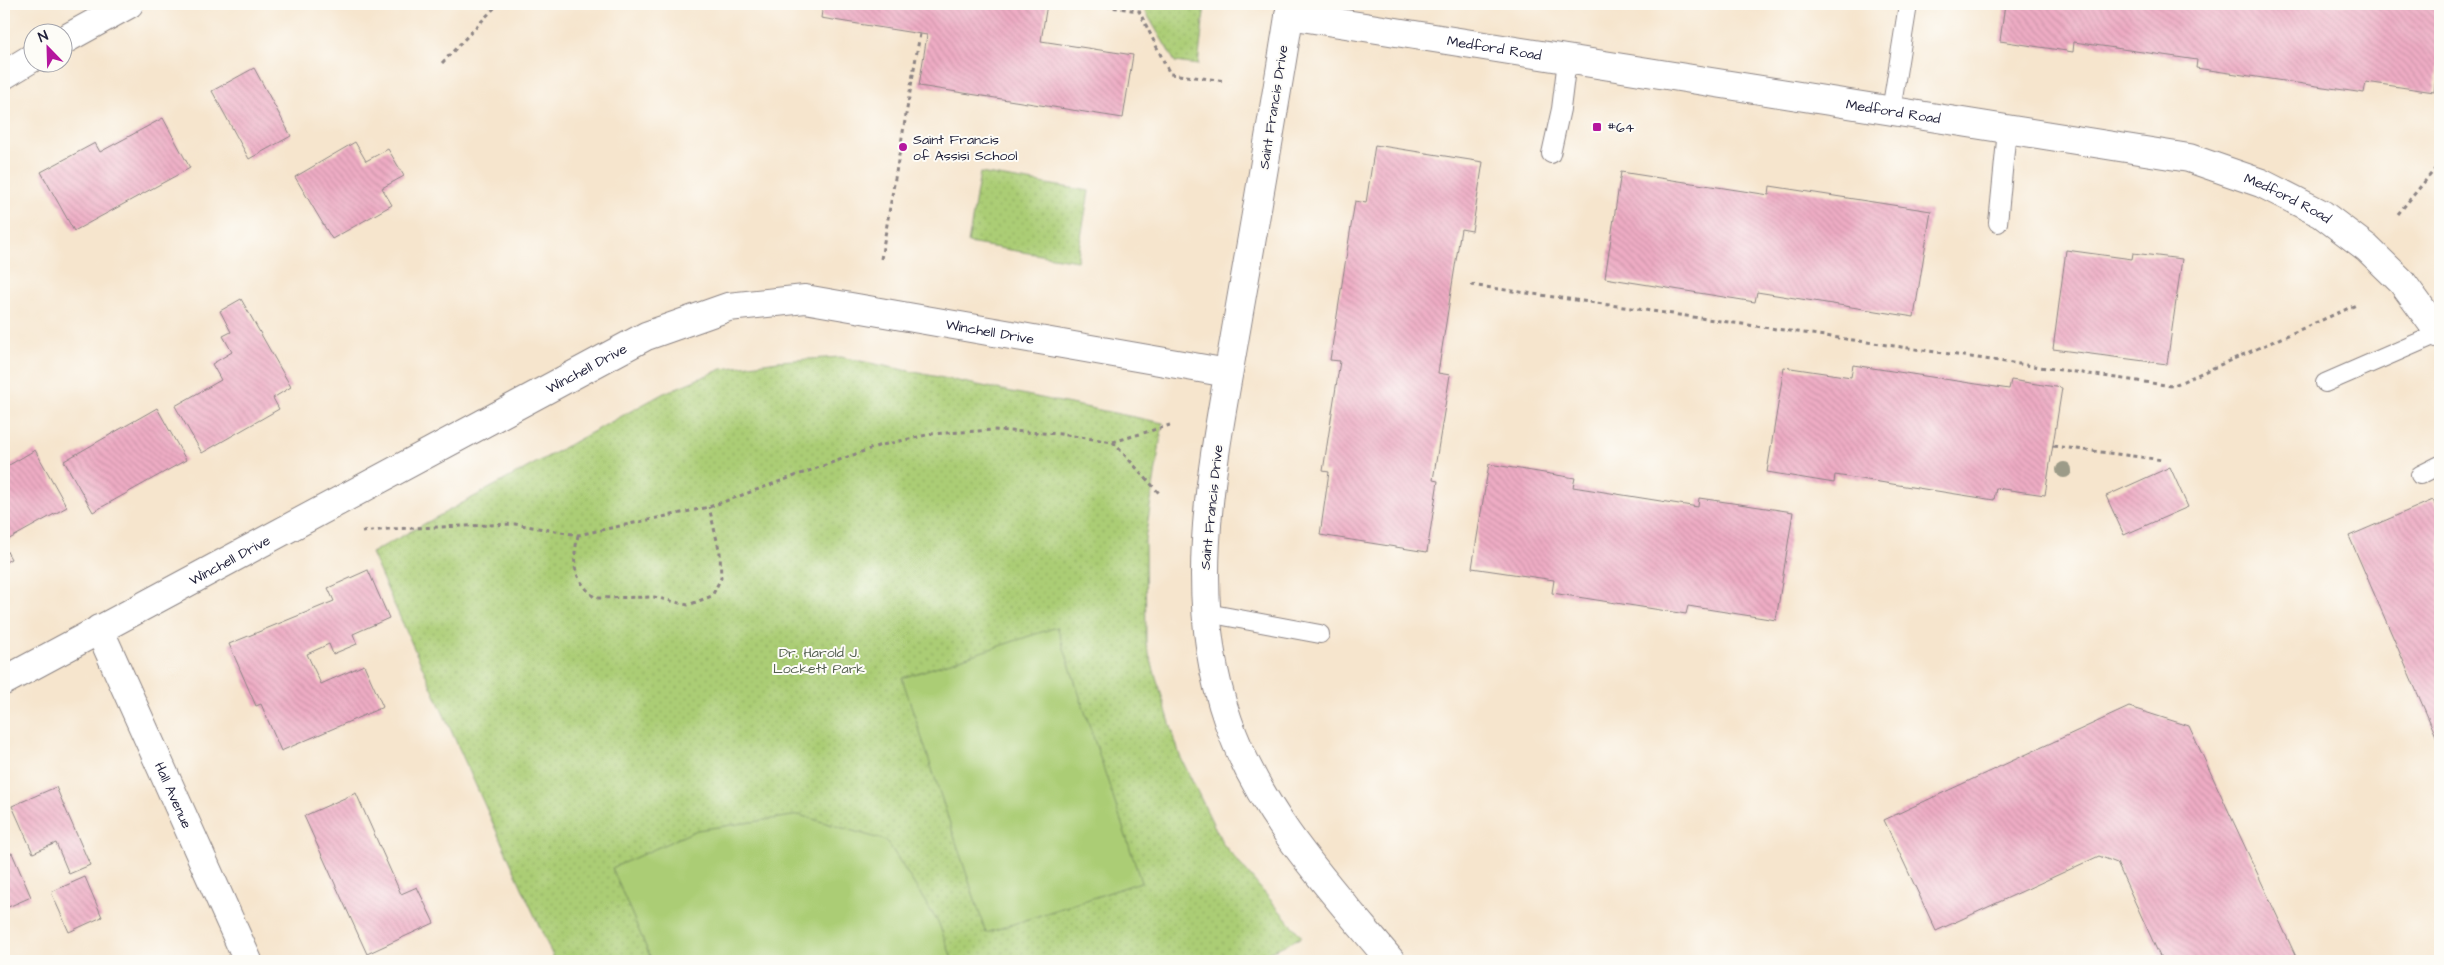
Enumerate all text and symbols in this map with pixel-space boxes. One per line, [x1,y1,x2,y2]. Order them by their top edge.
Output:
north arrow [22,22,72,72]
text: N [35,26,51,48]
street label: Medford Road [1446,31,1543,66]
street label: Saint Francis Drive [1254,43,1294,171]
street label: Medford Road [1845,95,1942,129]
place label: #64 [1607,118,1635,138]
marker: #64 [1591,121,1603,133]
place label: Saint Francis of Assisi School [913,130,1017,166]
marker: Saint Francis of Assisi School [897,141,909,153]
street label: Medford Road [2241,169,2335,229]
street label: Winchell Drive [944,315,1036,350]
street label: Winchell Drive [543,339,631,399]
street label: Saint Francis Drive [1195,443,1229,571]
street label: Winchell Drive [186,531,274,591]
park label: Dr. Harold J. Lockett Park [773,643,865,679]
street label: Hall Avenue [149,759,196,832]

